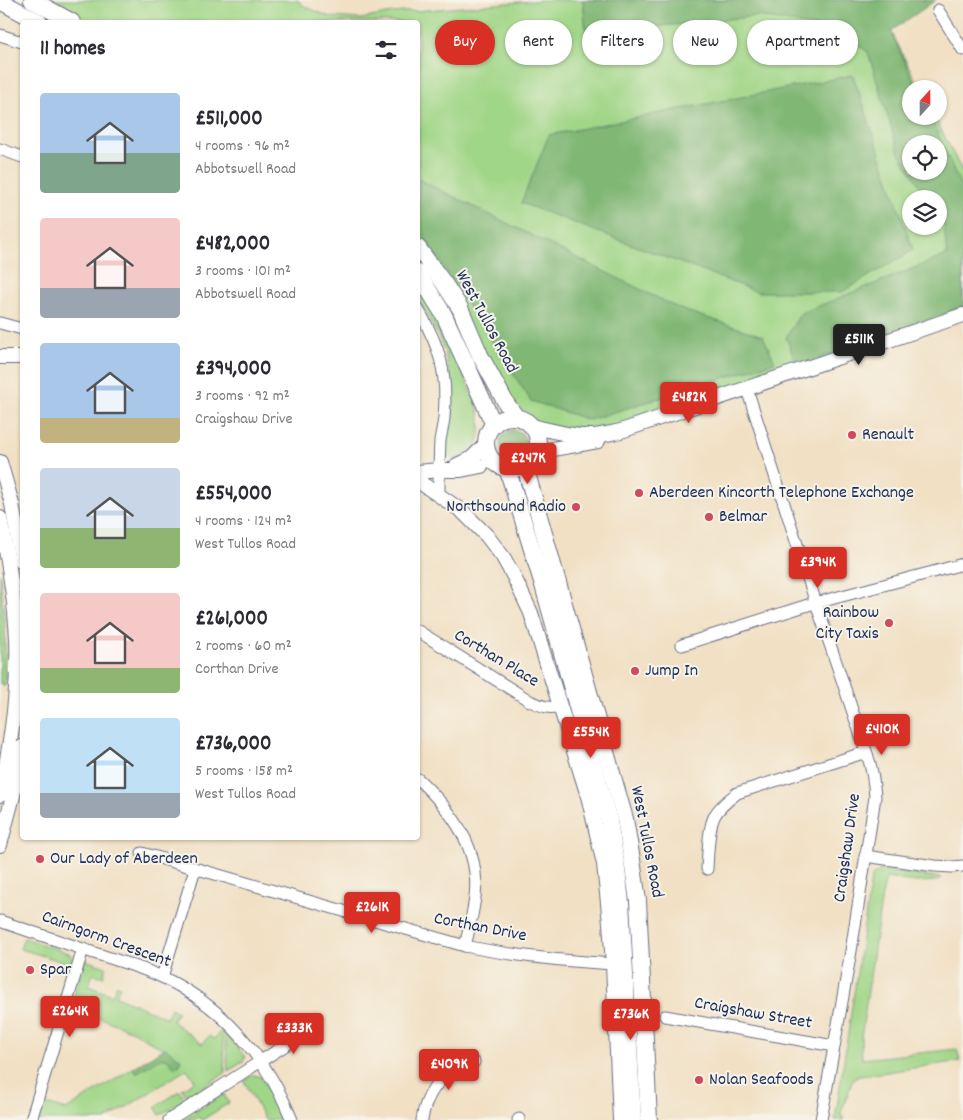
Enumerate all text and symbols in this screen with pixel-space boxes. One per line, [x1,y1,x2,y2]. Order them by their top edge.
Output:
chip: Buy [435,20,495,65]
chip: Rent [505,20,572,65]
chip: Filters [582,20,663,65]
chip: New [673,20,737,65]
chip: Apartment [747,20,858,65]
text: 11 homes [40,35,105,65]
icon: filters [372,36,400,64]
north arrow [902,80,948,125]
map controls [902,80,947,235]
text: £511,000 [195,105,263,135]
icon: home [80,113,140,173]
text: 4 rooms · 96 m² [195,135,290,158]
button: locate [902,135,947,180]
text: Abbotswell Road [195,158,296,181]
button: layers [902,190,947,235]
text: £482,000 [195,230,270,260]
icon: home [80,238,140,298]
text: 3 rooms · 101 m² [195,260,291,283]
street label: West Tullos Road [448,266,524,378]
text: Abbotswell Road [195,283,296,306]
pin: £511K [824,324,894,366]
text: £511K [844,328,874,351]
text: £394,000 [195,355,271,385]
icon: home [80,363,140,423]
pin: £482K [654,382,724,424]
text: 3 rooms · 92 m² [195,385,289,408]
text: £482K [671,386,707,409]
text: Craigshaw Drive [195,408,293,431]
place label: Renault [862,423,914,448]
marker: Renault [846,429,858,441]
pin: £247K [493,442,563,485]
text: £247K [510,447,546,470]
text: £554,000 [195,480,272,510]
place label: Aberdeen Kincorth Telephone Exchange [649,481,914,506]
marker: Aberdeen Kincorth Telephone Exchange [633,487,645,499]
icon: home [80,488,140,548]
place label: Northsound Radio [446,495,566,520]
marker: Northsound Radio [570,501,582,513]
place label: Belmar [719,505,768,530]
text: 4 rooms · 124 m² [195,510,292,533]
marker: Belmar [703,511,715,523]
text: West Tullos Road [195,533,296,556]
pin: £394K [783,546,853,589]
text: £394K [800,551,836,574]
place label: Rainbow City Taxis [816,601,879,647]
text: £261,000 [195,605,268,635]
icon: home [80,613,140,673]
marker: Rainbow City Taxis [883,617,895,629]
street label: Corthan Place [449,624,543,694]
text: 2 rooms · 60 m² [195,635,292,658]
text: Corthan Drive [195,658,279,681]
place label: Jump In [645,659,698,684]
marker: Jump In [629,665,641,677]
pin: £410K [847,714,917,756]
pin: £554K [556,716,626,759]
text: £410K [865,718,899,741]
text: £554K [573,721,609,744]
text: £736,000 [195,730,271,760]
icon: home [80,738,140,798]
text: 5 rooms · 158 m² [195,760,293,783]
text: West Tullos Road [195,783,296,806]
street label: West Tullos Road [623,784,669,900]
street label: Craigshaw Drive [828,792,868,904]
place label: Our Lady of Aberdeen [50,847,198,872]
marker: Our Lady of Aberdeen [34,853,46,865]
pin: £261K [337,892,407,934]
text: £261K [355,896,389,919]
street label: Cairngorm Crescent [38,905,174,975]
street label: Corthan Drive [431,907,529,949]
place label: Spar [40,958,72,983]
marker: Spar [24,964,36,976]
street label: Craigshaw Street [692,991,814,1037]
pin: £264K [35,996,105,1038]
pin: £736K [596,998,666,1041]
text: £264K [52,1000,88,1023]
text: £736K [613,1003,649,1026]
pin: £333K [259,1012,329,1055]
text: £333K [276,1017,312,1040]
pin: £409K [414,1048,484,1091]
text: £409K [430,1053,468,1076]
place label: Nolan Seafoods [709,1068,814,1093]
marker: Nolan Seafoods [693,1074,705,1086]

